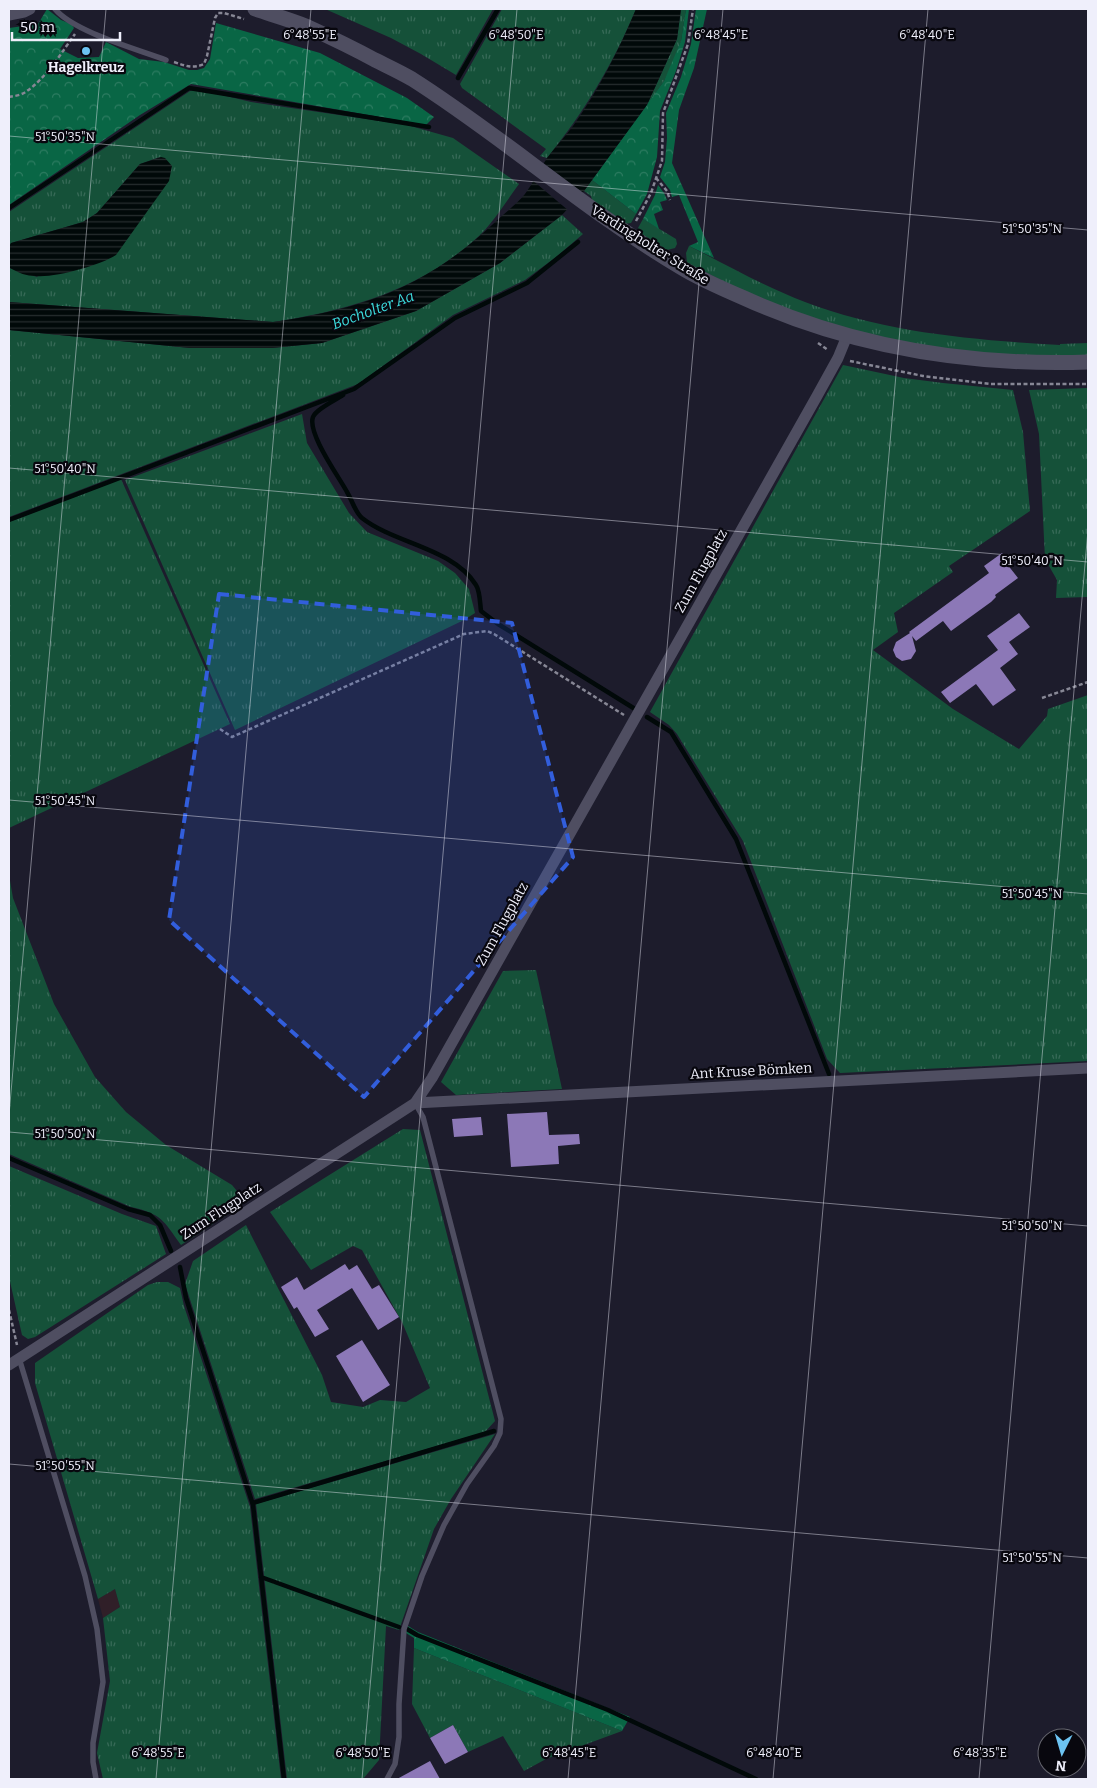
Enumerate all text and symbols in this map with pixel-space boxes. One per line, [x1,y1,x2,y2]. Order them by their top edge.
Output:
scale bar [12,10,120,42]
text: 50 m [20,18,56,36]
text: 6°48'55"E [283,28,337,42]
text: 6°48'50"E [489,28,543,42]
text: 6°48'45"E [694,28,748,42]
text: 6°48'40"E [899,28,955,42]
marker: Hagelkreuz [80,45,92,57]
place label: Hagelkreuz [48,59,124,76]
text: 51°50'35"N [35,130,96,144]
street label: Vardingholter Straße [588,202,712,288]
text: 51°50'35"N [1002,222,1063,236]
water label: Bocholter Aa [329,287,417,333]
text: 51°50'40"N [34,462,96,476]
street label: Zum Flugplatz [671,526,731,616]
text: 51°50'40"N [1001,554,1063,568]
text: 51°50'45"N [35,794,96,808]
street label: Zum Flugplatz [472,879,532,969]
text: 51°50'45"N [1002,887,1063,901]
street label: Ant Kruse Bömken [690,1059,813,1083]
text: 51°50'50"N [34,1127,96,1141]
street label: Zum Flugplatz [177,1178,265,1243]
text: 51°50'50"N [1001,1219,1063,1233]
text: 51°50'55"N [35,1459,95,1473]
text: 51°50'55"N [1002,1551,1062,1565]
north arrow [1037,1728,1087,1778]
text: 6°48'55"E [131,1746,185,1760]
text: 6°48'50"E [336,1746,390,1760]
text: 6°48'45"E [542,1746,596,1760]
text: 6°48'40"E [746,1746,802,1760]
text: 6°48'35"E [953,1746,1007,1760]
text: N [1055,1756,1067,1774]

